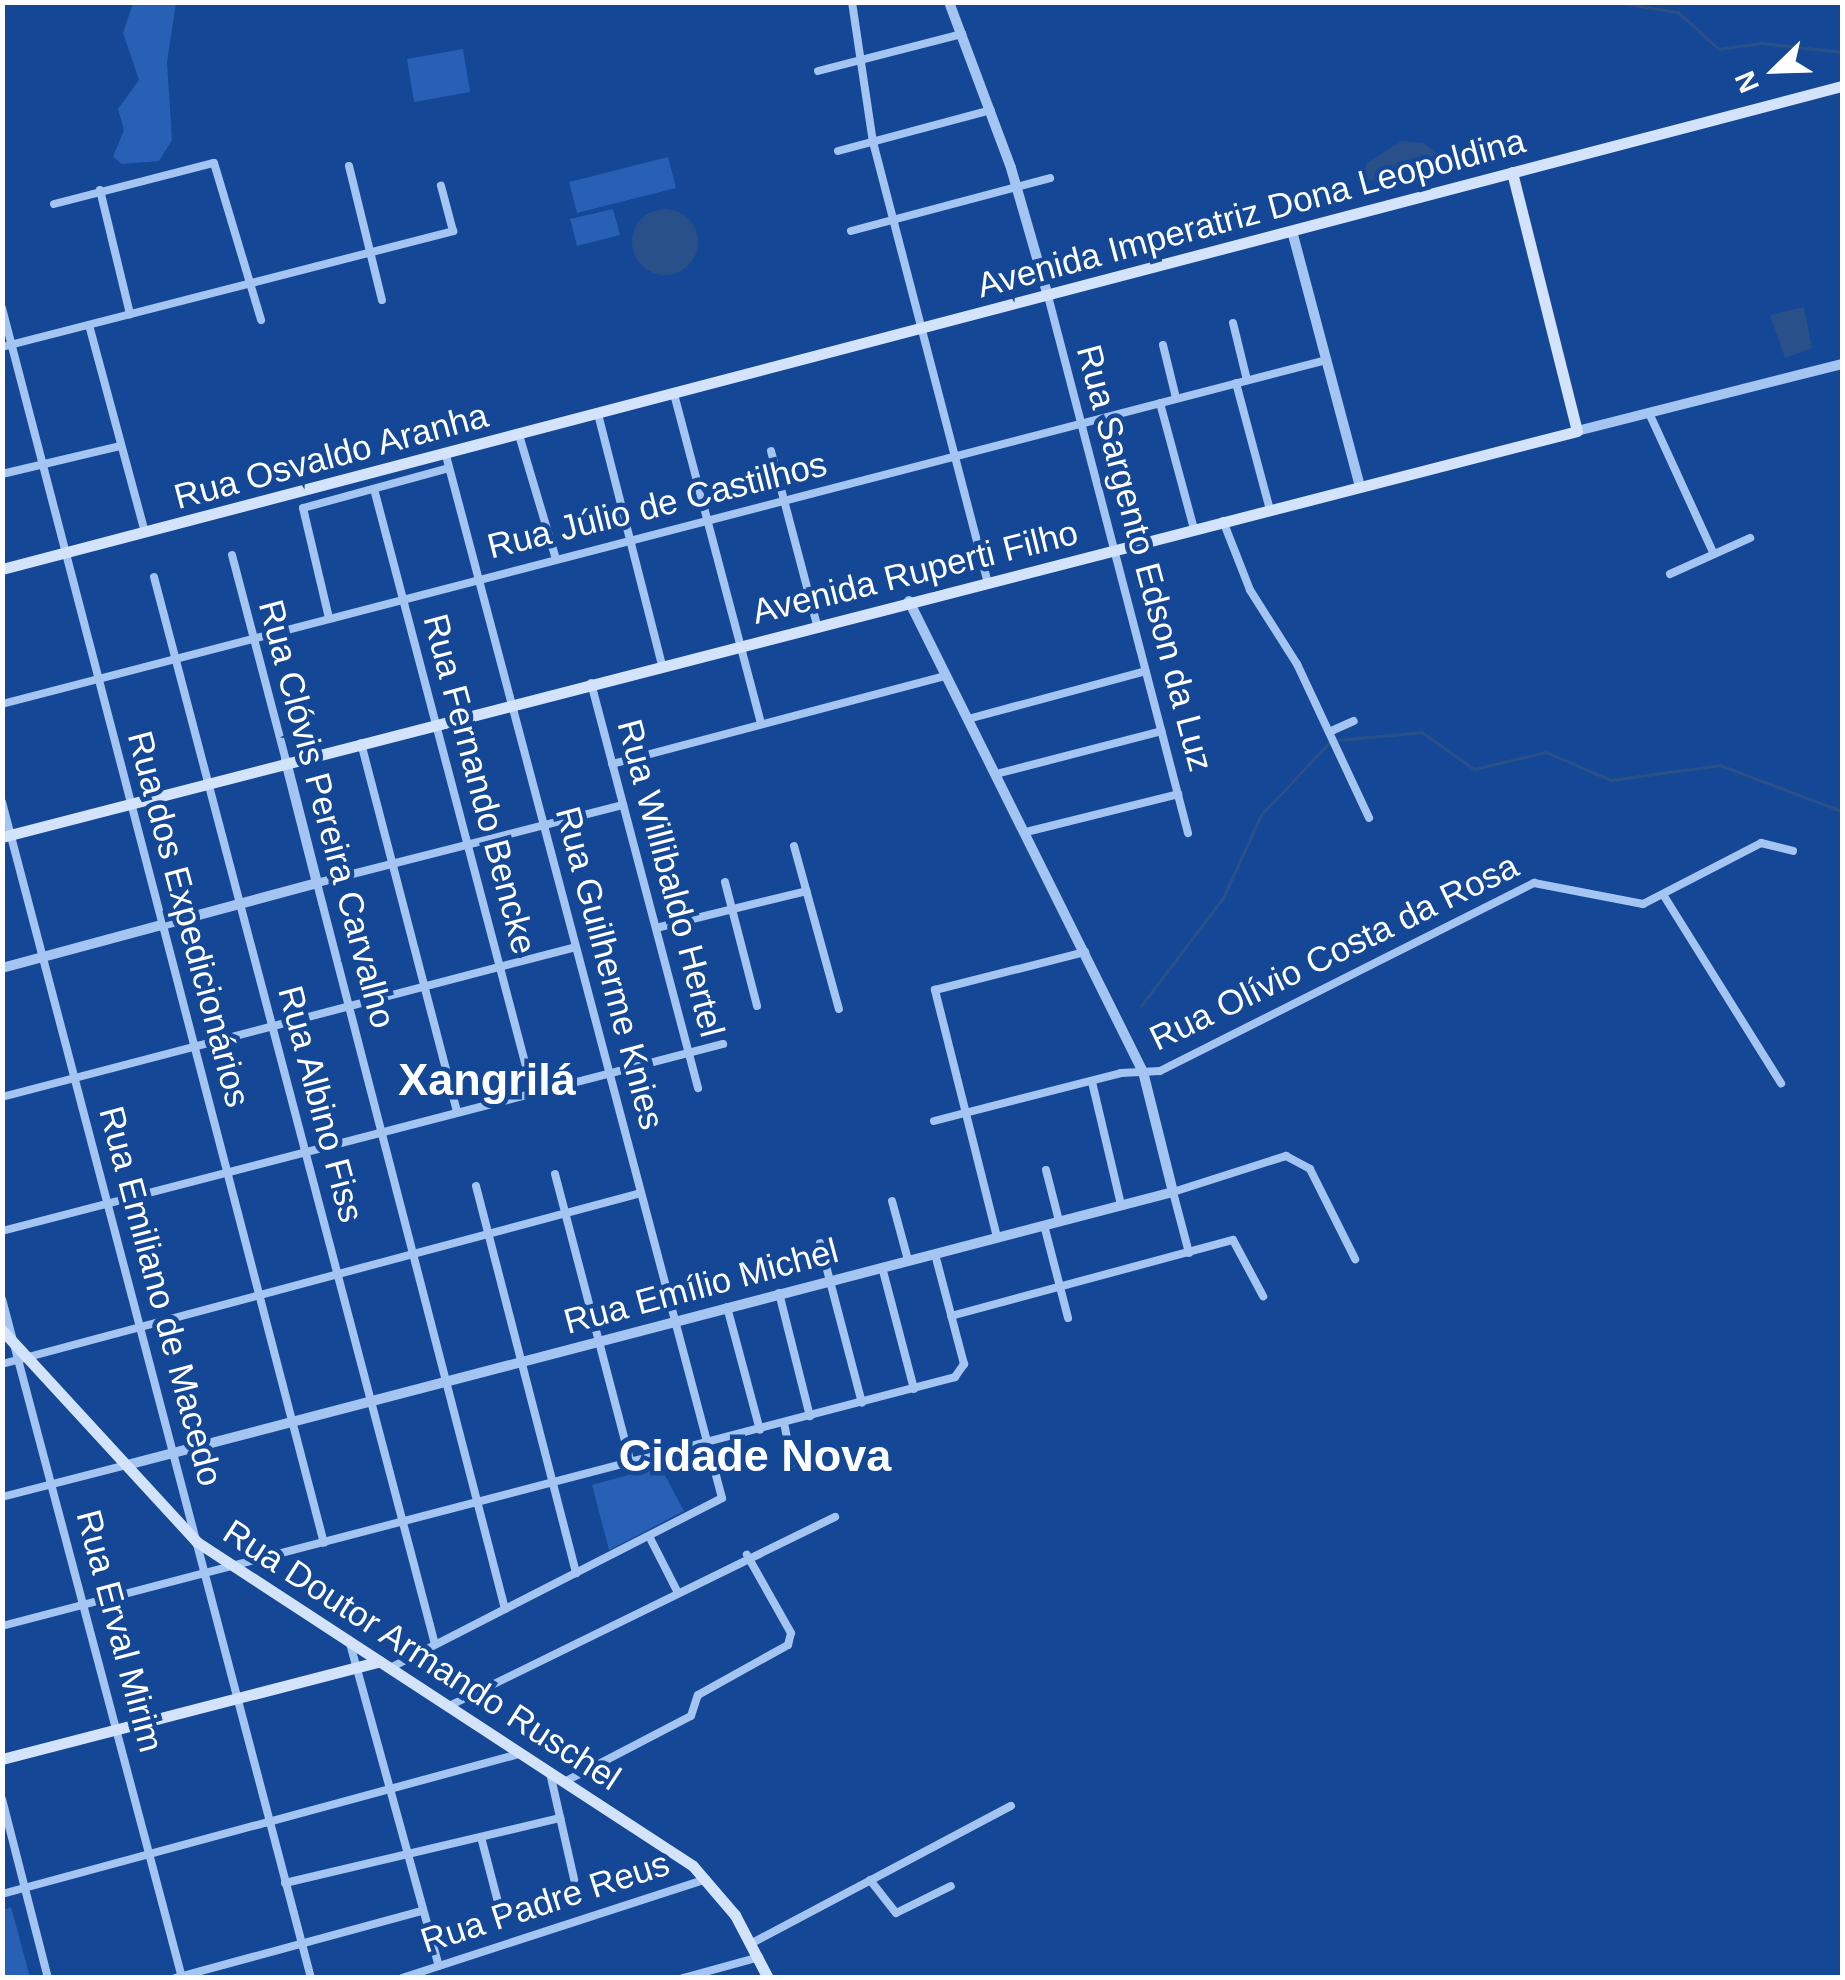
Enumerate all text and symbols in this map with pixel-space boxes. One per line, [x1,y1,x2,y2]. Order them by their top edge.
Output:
north arrow [1725,20,1825,120]
text: N [1729,67,1765,97]
street label: Avenida Imperatriz Dona Leopoldina [972,120,1530,306]
street label: Rua Sargento Edson da Luz [1068,340,1222,776]
street label: Rua Osvaldo Aranha [169,394,493,518]
street label: Rua Júlio de Castilhos [483,443,831,567]
street label: Avenida Ruperti Filho [748,511,1082,633]
street label: Rua Clóvis Pereira Carvalho [250,595,404,1033]
street label: Rua Fernando Bencke [414,609,546,959]
street label: Rua Willibaldo Hertel [608,715,734,1041]
street label: Rua dos Expedicionários [119,727,259,1111]
street label: Rua Guilherme Knies [547,802,673,1134]
street label: Rua Olívio Costa da Rosa [1143,844,1525,1060]
street label: Rua Albino Fiss [269,980,373,1228]
district label: Xangrilá [398,1053,576,1107]
street label: Rua Emiliano de Macedo [90,1102,232,1490]
street label: Rua Emílio Michel [559,1229,843,1343]
district label: Cidade Nova [619,1429,891,1483]
street label: Rua Erval Mirim [68,1505,172,1757]
street label: Rua Doutor Armando Ruschel [215,1510,629,1800]
street label: Rua Padre Reus [415,1842,675,1962]

